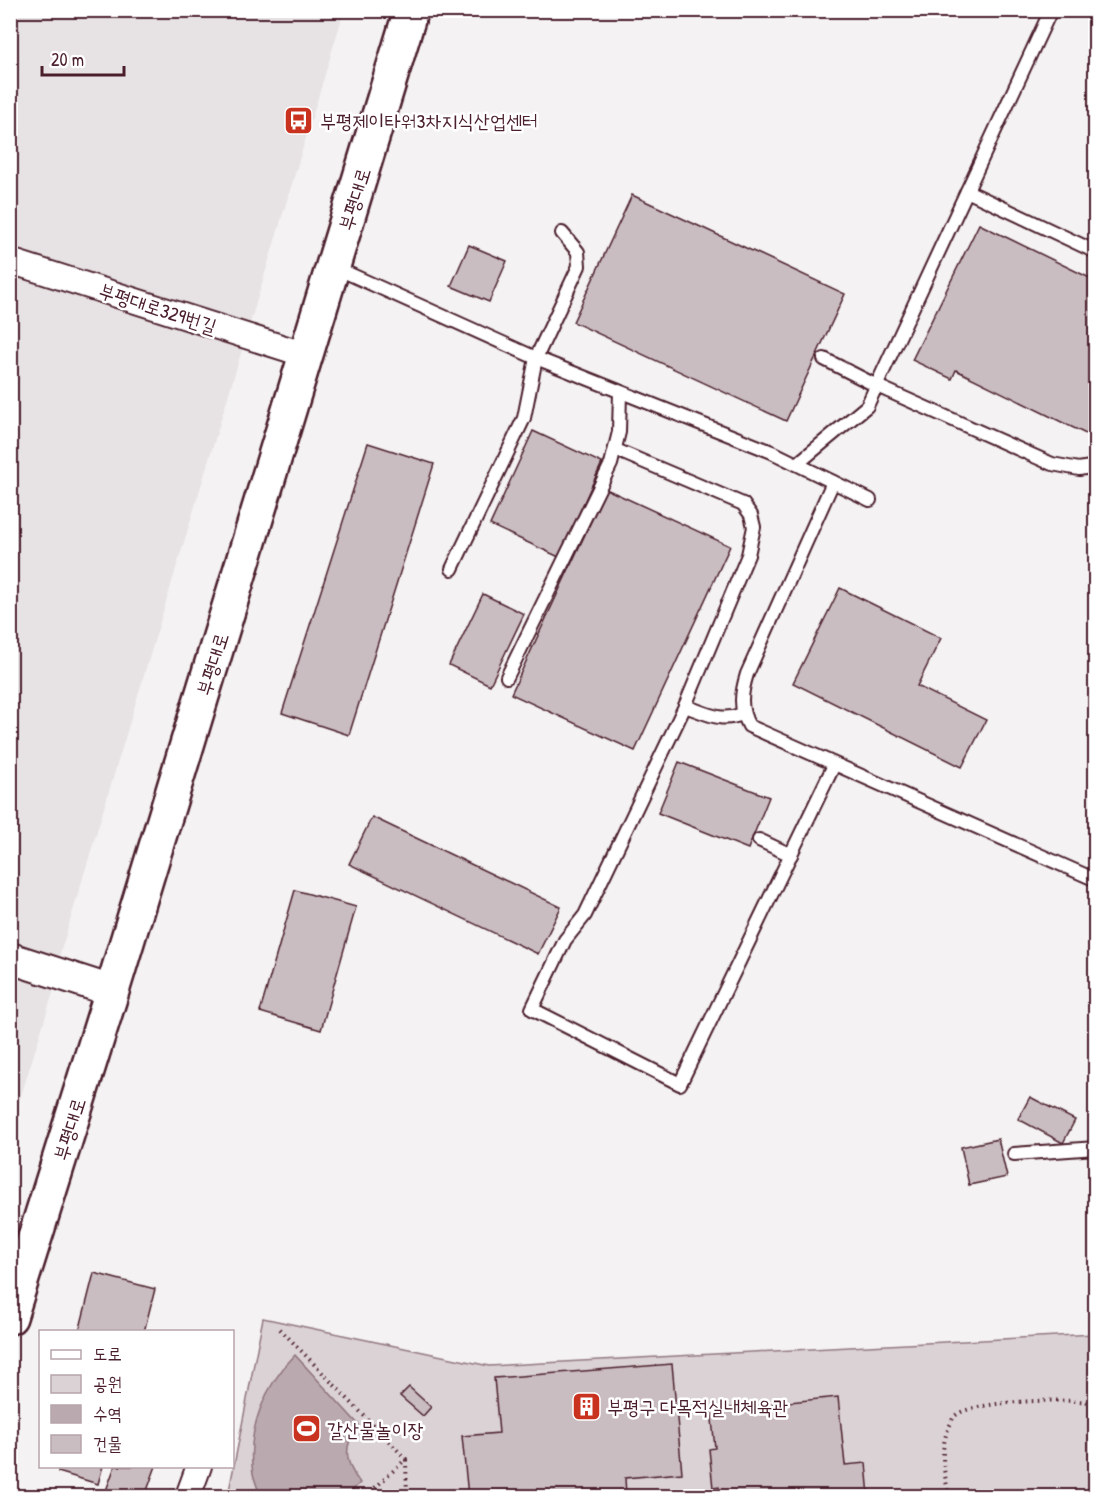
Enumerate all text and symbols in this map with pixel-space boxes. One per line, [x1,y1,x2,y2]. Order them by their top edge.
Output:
scale bar [42,39,124,77]
text: 20 m [51,47,84,72]
bus stop icon: 부평제이타워3차지식산업센터 [283,104,315,136]
place label: 부평제이타워3차지식산업센터 [320,107,538,134]
street label: 부평대로 [332,164,376,234]
street label: 부평대로329번길 [96,276,220,340]
street label: 부평대로 [190,629,234,699]
street label: 부평대로 [47,1094,91,1164]
legend [39,1330,234,1468]
text: 도로 [93,1341,122,1366]
text: 공원 [93,1371,122,1396]
building icon: 부평구 다목적실내체육관 [570,1390,602,1422]
place label: 부평구 다목적실내체육관 [607,1393,789,1420]
text: 수역 [93,1401,122,1426]
sports icon: 갈산물놀이장 [290,1413,322,1445]
place label: 갈산물놀이장 [327,1416,424,1443]
text: 건물 [93,1431,122,1456]

